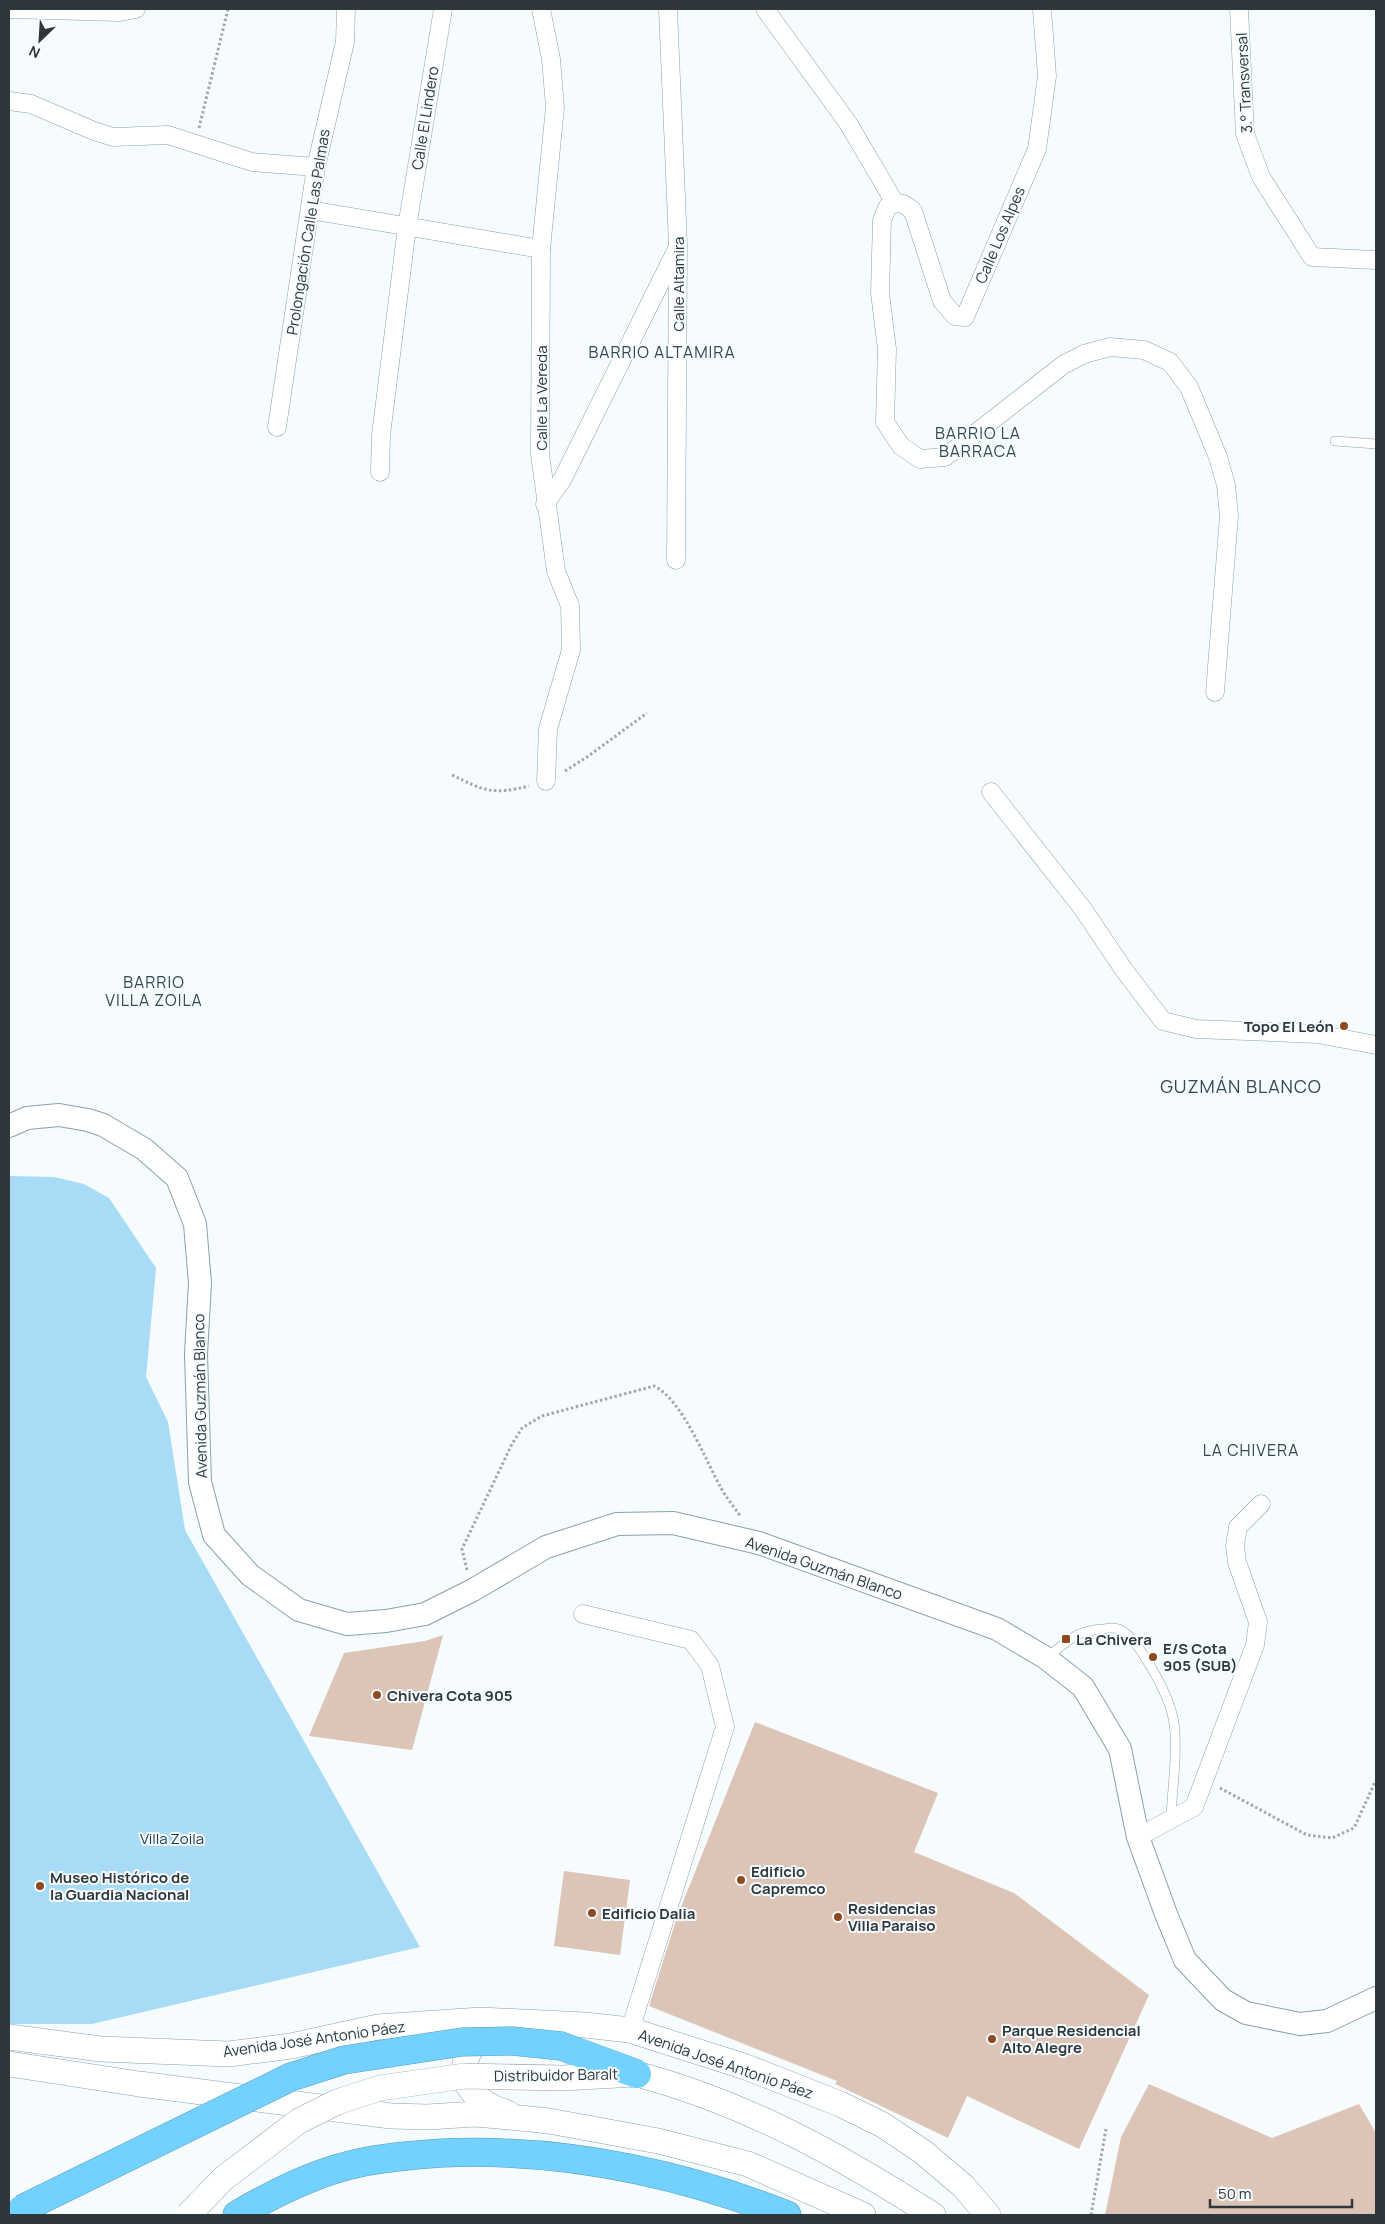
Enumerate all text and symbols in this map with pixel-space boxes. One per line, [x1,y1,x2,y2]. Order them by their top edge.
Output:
north arrow [15,15,65,65]
street label: 3.° Transversal [1231,32,1257,134]
text: N [26,41,43,63]
street label: Calle El Lindero [406,65,444,171]
street label: Prolongación Calle Las Palmas [281,127,335,336]
street label: Calle Los Alpes [970,183,1030,287]
street label: Calle Altamira [668,237,689,331]
district label: BARRIO ALTAMIRA [588,341,736,363]
street label: Calle La Vereda [531,346,552,451]
district label: BARRIO LA BARRACA [935,422,1021,462]
district label: BARRIO VILLA ZOILA [105,971,203,1011]
place label: Topo El León [1244,1016,1334,1037]
marker: Topo El León [1338,1020,1350,1032]
district label: GUZMÁN BLANCO [1160,1074,1322,1098]
street label: Avenida Guzmán Blanco [188,1313,212,1478]
district label: LA CHIVERA [1203,1439,1299,1461]
street label: Avenida Guzmán Blanco [743,1531,905,1605]
place label: La Chivera [1076,1629,1152,1650]
marker: La Chivera [1060,1633,1072,1645]
place label: E/S Cota 905 (SUB) [1163,1638,1238,1676]
marker: E/S Cota 905 (SUB) [1147,1651,1159,1663]
place label: Chivera Cota 905 [387,1685,513,1706]
marker: Chivera Cota 905 [371,1689,383,1701]
park label: Villa Zoila [140,1828,204,1849]
place label: Edificio Capremco [751,1861,826,1899]
place label: Museo Histórico de la Guardia Nacional [50,1867,189,1905]
marker: Edificio Capremco [735,1874,747,1886]
marker: Museo Histórico de la Guardia Nacional [34,1880,46,1892]
place label: Residencias Villa Paraiso [848,1898,936,1936]
place label: Edificio Dalia [602,1903,695,1924]
marker: Edificio Dalia [586,1907,598,1919]
marker: Residencias Villa Paraiso [832,1911,844,1923]
street label: Avenida José Antonio Páez [222,2016,407,2062]
place label: Parque Residencial Alto Alegre [1002,2020,1141,2058]
street label: Avenida José Antonio Páez [636,2024,816,2104]
marker: Parque Residencial Alto Alegre [986,2033,998,2045]
street label: Distribuidor Baralt [494,2063,618,2087]
scale bar [1210,2176,1352,2208]
text: 50 m [1218,2183,1252,2204]

